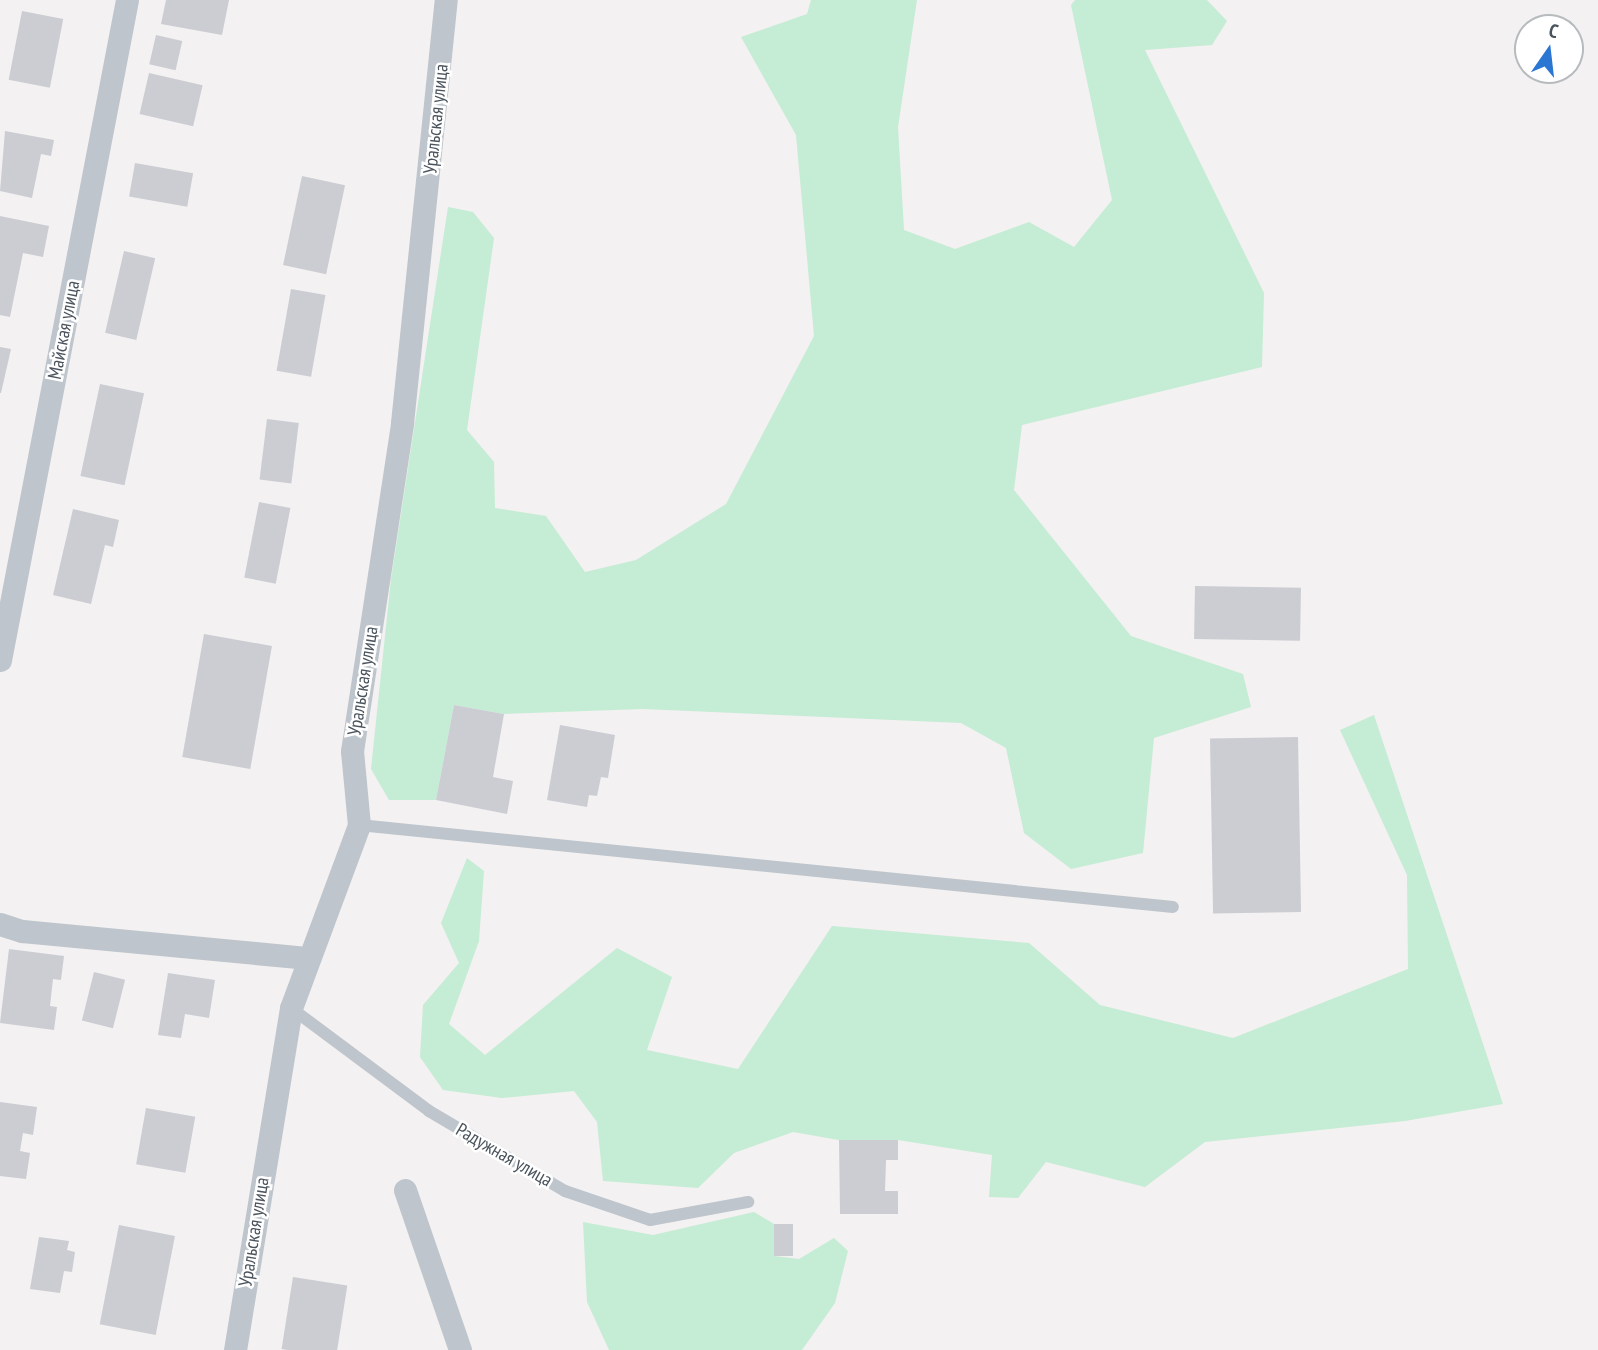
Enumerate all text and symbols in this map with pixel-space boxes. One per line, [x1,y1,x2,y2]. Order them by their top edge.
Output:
north arrow [1514,14,1584,84]
text: С [1546,18,1561,43]
street label: Уральская улица [419,63,453,175]
street label: Майская улица [43,279,85,381]
street label: Уральская улица [343,625,383,737]
street label: Радужная улица [452,1118,556,1192]
street label: Уральская улица [234,1176,274,1288]

